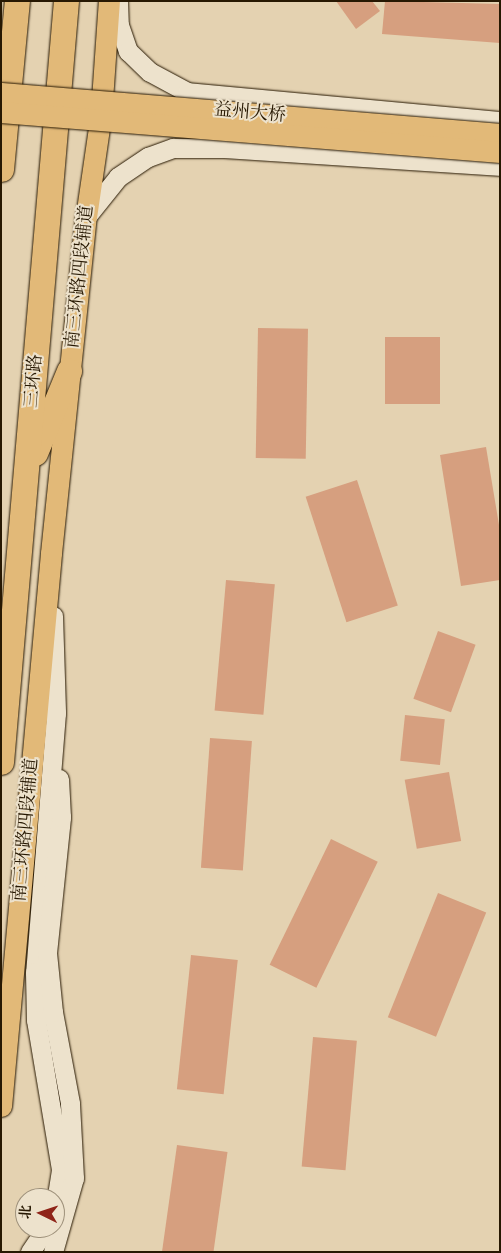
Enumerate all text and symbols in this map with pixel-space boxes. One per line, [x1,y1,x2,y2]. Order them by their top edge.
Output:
street label: 益州大桥 [213,99,287,127]
street label: 南三环路四段辅道 [62,204,98,350]
street label: 三环路 [21,353,47,409]
street label: 南三环路四段辅道 [9,757,43,903]
north arrow [15,1188,65,1238]
text: 北 [19,1205,34,1219]

